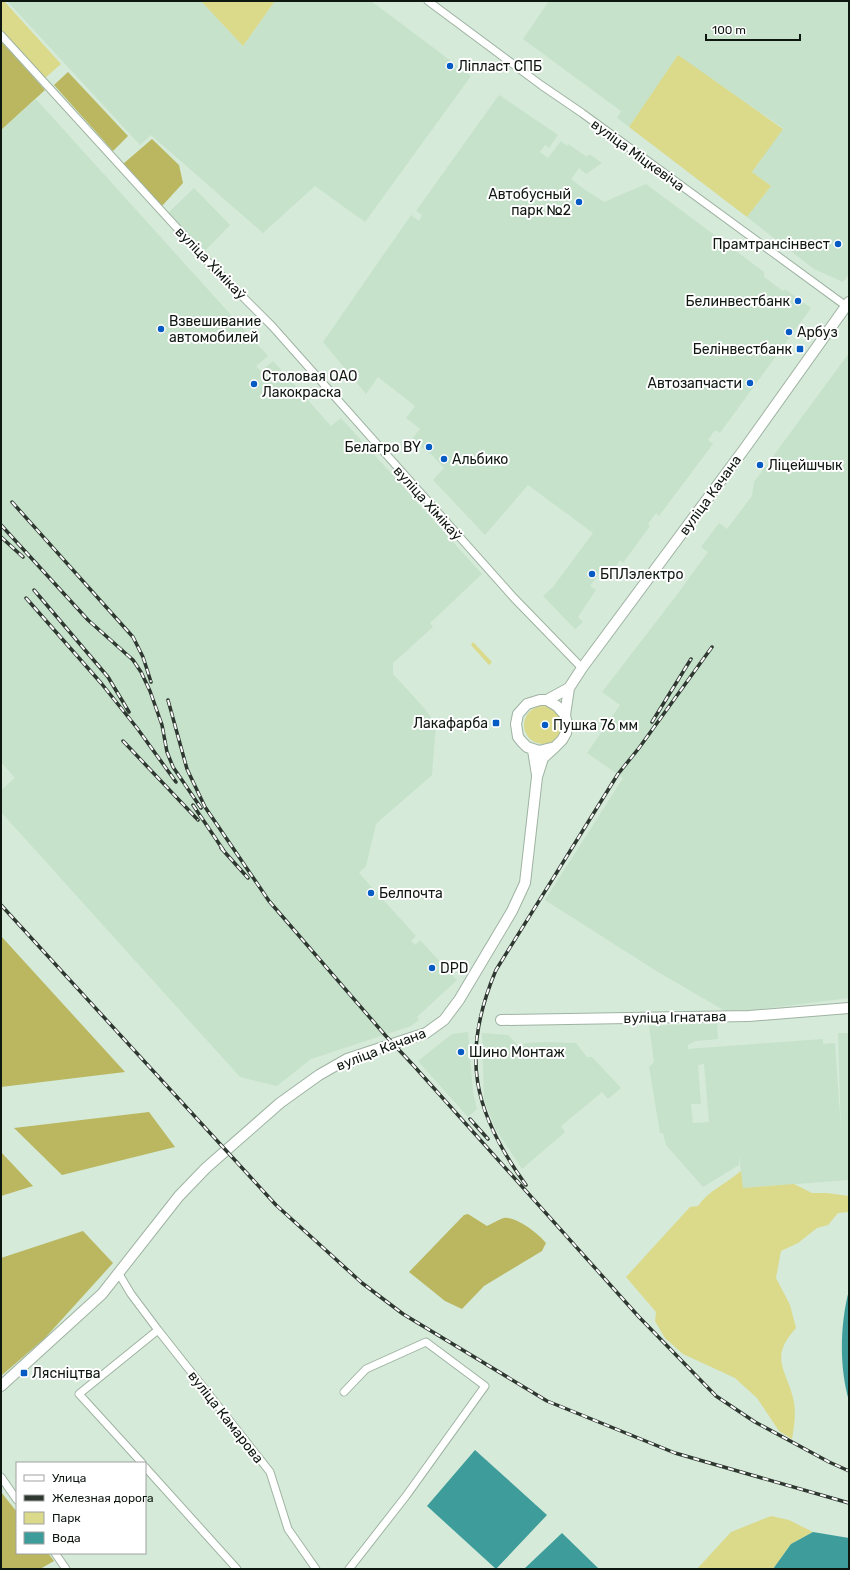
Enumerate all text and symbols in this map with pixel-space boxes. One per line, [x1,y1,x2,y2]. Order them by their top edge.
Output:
scale bar [706,16,800,42]
text: 100 m [712,23,746,37]
place label: Ліпласт СПБ [458,58,542,75]
marker: Ліпласт СПБ [445,61,455,71]
street label: вуліца Міцкевіча [588,116,688,195]
place label: Автобусный парк №2 [488,186,571,219]
marker: Автобусный парк №2 [574,197,584,207]
street label: вуліца Хімікаў [172,223,250,303]
place label: Прамтрансінвест [712,236,830,253]
marker: Прамтрансінвест [833,239,843,249]
place label: Белинвестбанк [686,293,790,310]
marker: Белинвестбанк [793,296,803,306]
place label: Взвешивание автомобилей [169,313,261,346]
marker: Взвешивание автомобилей [156,324,166,334]
place label: Арбуз [797,324,838,341]
marker: Арбуз [784,327,794,337]
place label: Белінвестбанк [693,341,792,358]
marker: Белінвестбанк [795,344,805,354]
place label: Столовая ОАО Лакокраска [262,368,358,401]
place label: Автозапчасти [648,375,742,392]
marker: Автозапчасти [745,378,755,388]
marker: Столовая ОАО Лакокраска [249,379,259,389]
place label: Белагро BY [344,439,421,456]
marker: Белагро BY [424,442,434,452]
place label: Альбико [452,451,508,468]
street label: вуліца Качана [676,452,745,539]
marker: Альбико [439,454,449,464]
place label: Ліцейшчык [768,457,843,474]
marker: Ліцейшчык [755,460,765,470]
street label: вуліца Хімікаў [390,463,466,544]
place label: БПЛэлектро [600,566,683,583]
marker: БПЛэлектро [587,569,597,579]
place label: Лакафарба [413,715,488,732]
place label: Пушка 76 мм [553,717,638,734]
marker: Лакафарба [491,718,501,728]
marker: Пушка 76 мм [540,720,550,730]
place label: Белпочта [379,885,443,902]
marker: Белпочта [366,888,376,898]
place label: DPD [440,960,468,977]
marker: DPD [427,963,437,973]
street label: вуліца Ігнатава [623,1008,727,1027]
street label: вуліца Качана [334,1025,428,1074]
place label: Шино Монтаж [469,1044,565,1061]
marker: Шино Монтаж [456,1047,466,1057]
place label: Лясніцтва [32,1365,101,1382]
marker: Лясніцтва [19,1368,29,1378]
street label: вуліца Камарова [184,1368,267,1467]
legend [16,1462,146,1554]
text: Улица [52,1471,86,1485]
text: Железная дорога [52,1491,154,1505]
text: Парк [52,1511,81,1525]
text: Вода [52,1531,81,1545]

